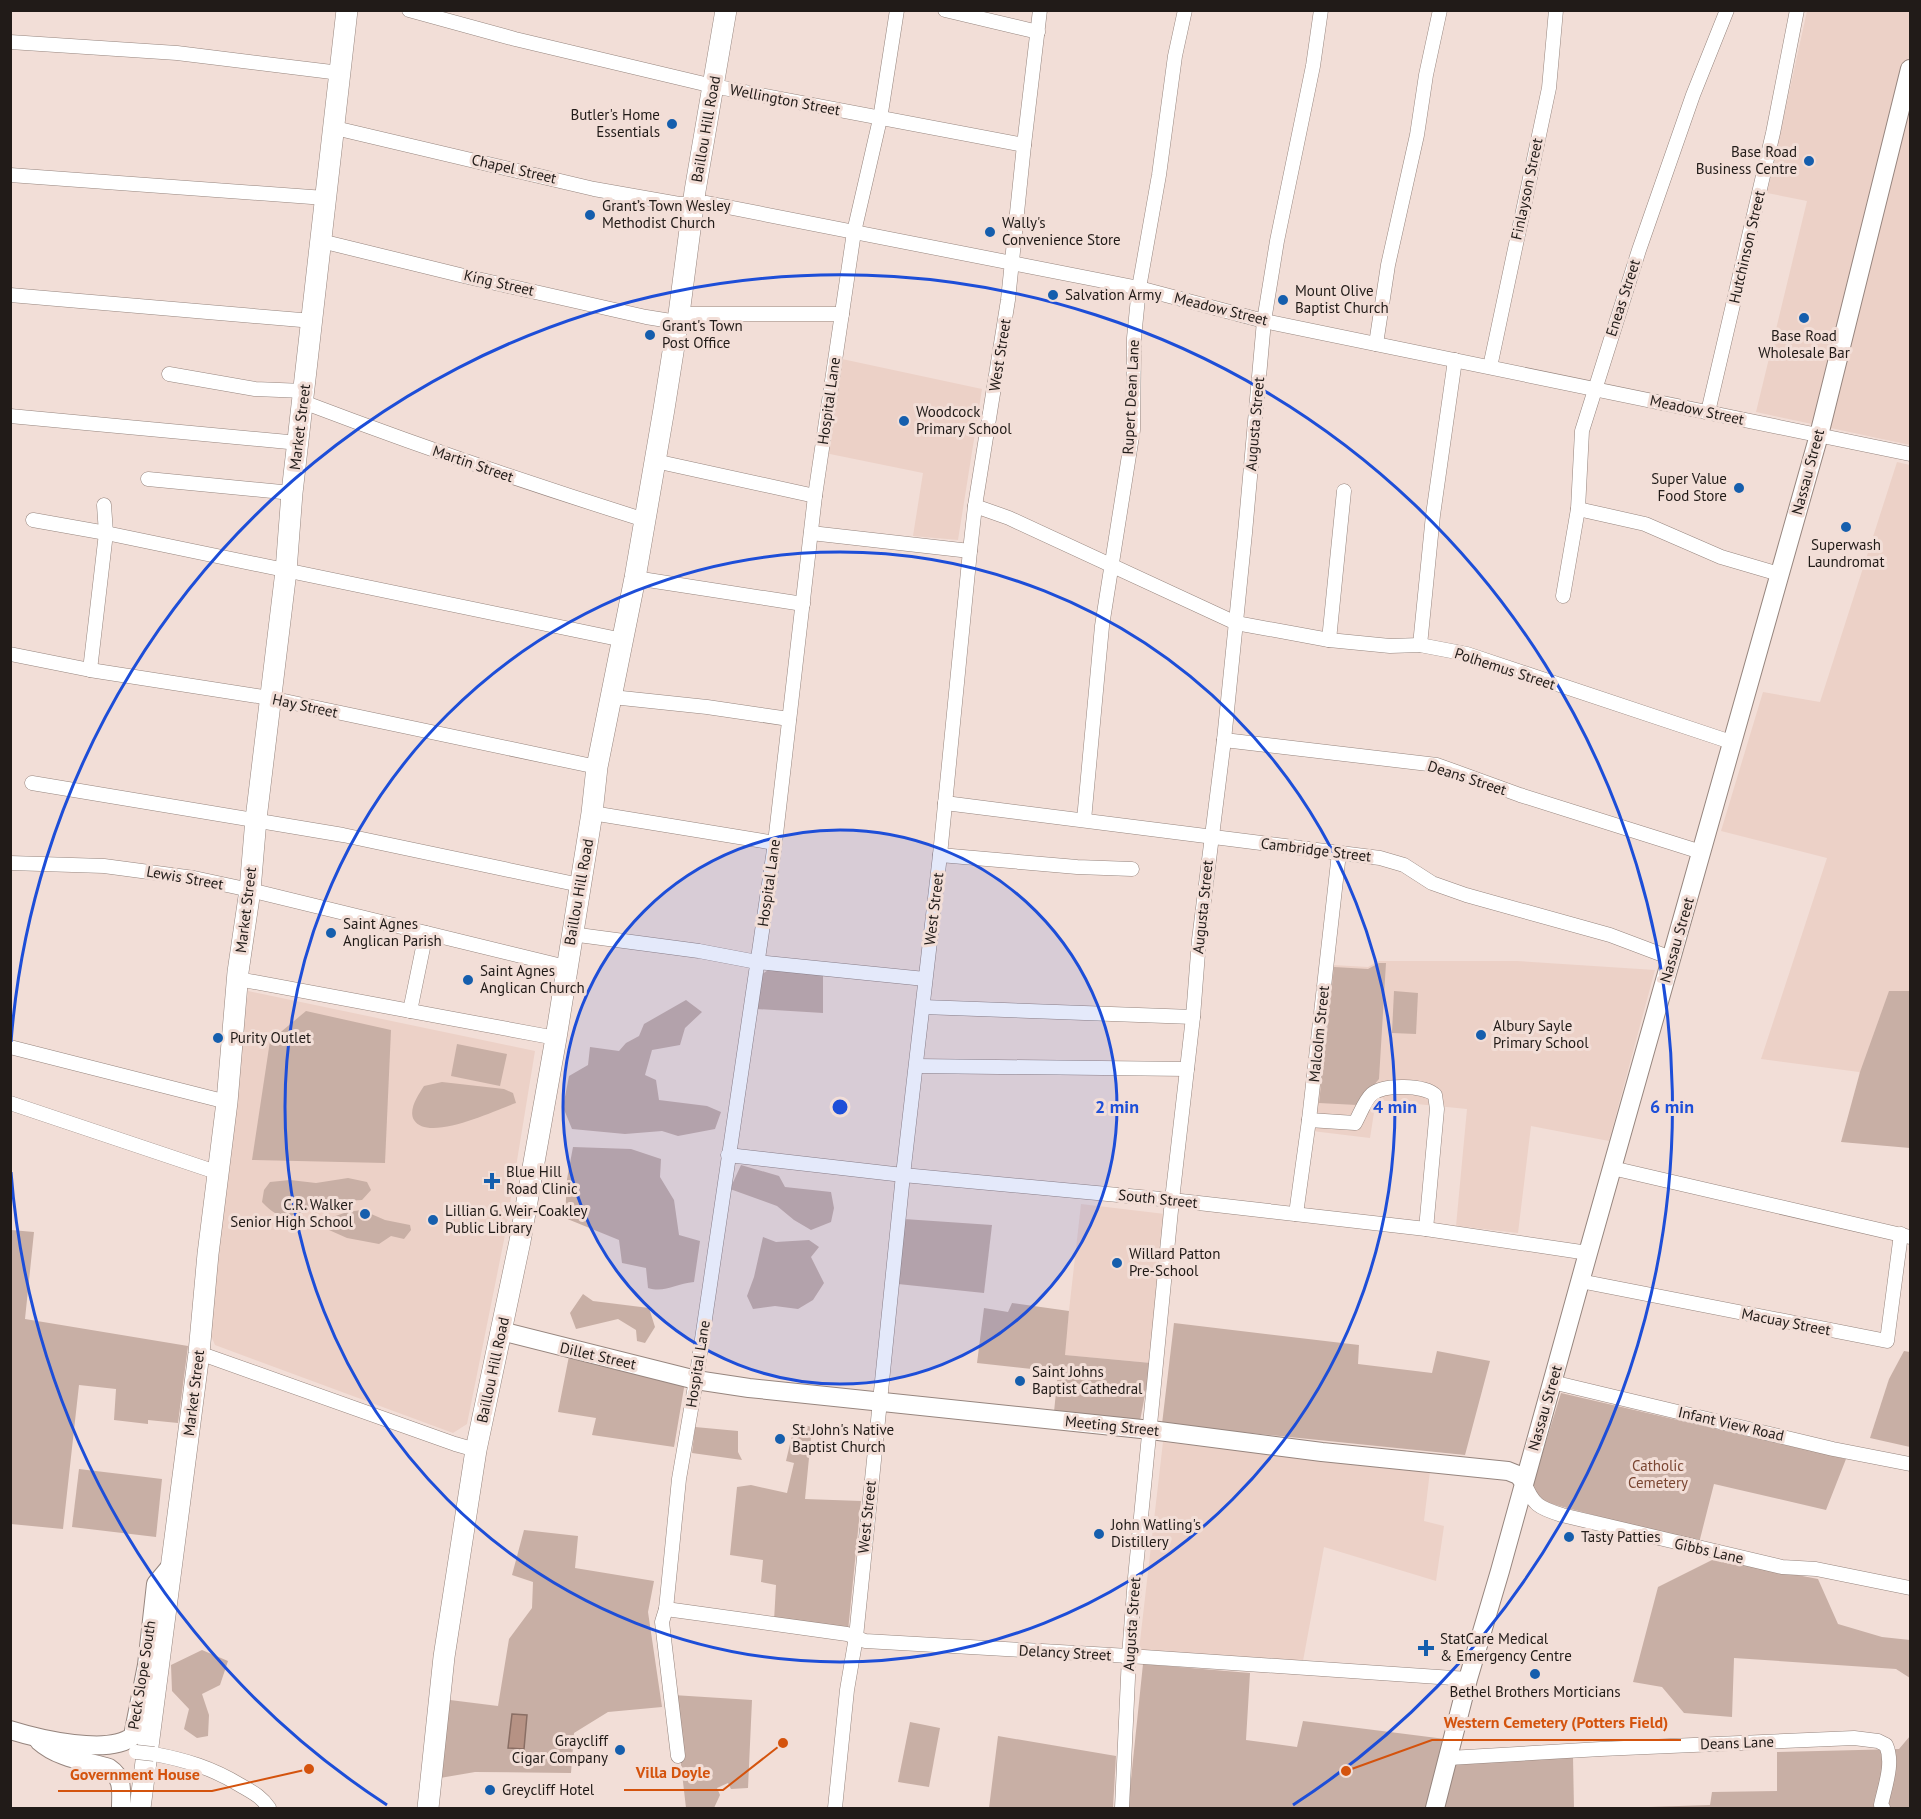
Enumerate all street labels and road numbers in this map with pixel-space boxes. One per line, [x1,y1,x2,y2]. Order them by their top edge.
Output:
street label: Baillou Hill Road [687,74,724,184]
street label: Wellington Street [728,80,842,120]
street label: Finlayson Street [1506,136,1547,242]
street label: Chapel Street [470,150,558,188]
street label: Hutchinson Street [1724,189,1769,305]
street label: Eneas Street [1601,257,1644,339]
street label: King Street [462,265,536,300]
street label: Meadow Street [1172,288,1270,329]
street label: West Street [984,317,1015,393]
street label: Rupert Dean Lane [1118,339,1143,455]
street label: Hospital Lane [813,356,844,446]
street label: Augusta Street [1241,376,1268,472]
street label: Market Street [285,383,314,471]
street label: Meadow Street [1648,390,1746,429]
street label: Nassau Street [1787,427,1828,517]
street label: Martin Street [430,441,516,486]
street label: Polhemus Street [1452,643,1558,694]
street label: Hay Street [271,689,340,722]
street label: Deans Street [1425,756,1509,799]
street label: Cambridge Street [1260,833,1372,866]
street label: Baillou Hill Road [560,837,597,947]
street label: Hospital Lane [753,838,784,928]
street label: Augusta Street [1188,859,1217,955]
street label: Lewis Street [145,861,225,894]
street label: Market Street [231,866,260,954]
street label: West Street [920,871,947,946]
street label: Nassau Street [1655,895,1698,985]
street label: Malcolm Street [1304,985,1333,1083]
street label: South Street [1117,1185,1199,1212]
street label: Macuay Street [1740,1304,1832,1339]
street label: Baillou Hill Road [472,1315,513,1425]
street label: Hospital Lane [681,1319,714,1409]
street label: Dillet Street [558,1338,638,1374]
street label: Market Street [179,1349,208,1437]
street label: Nassau Street [1523,1363,1566,1453]
street label: Infant View Road [1676,1402,1786,1445]
street label: Meeting Street [1064,1411,1160,1440]
street label: West Street [853,1480,880,1554]
street label: Gibbs Lane [1673,1533,1746,1568]
street label: Augusta Street [1119,1576,1144,1672]
street label: Peck Slope South [123,1619,160,1731]
street label: Delancy Street [1018,1641,1112,1664]
street label: Deans Lane [1700,1732,1774,1753]

